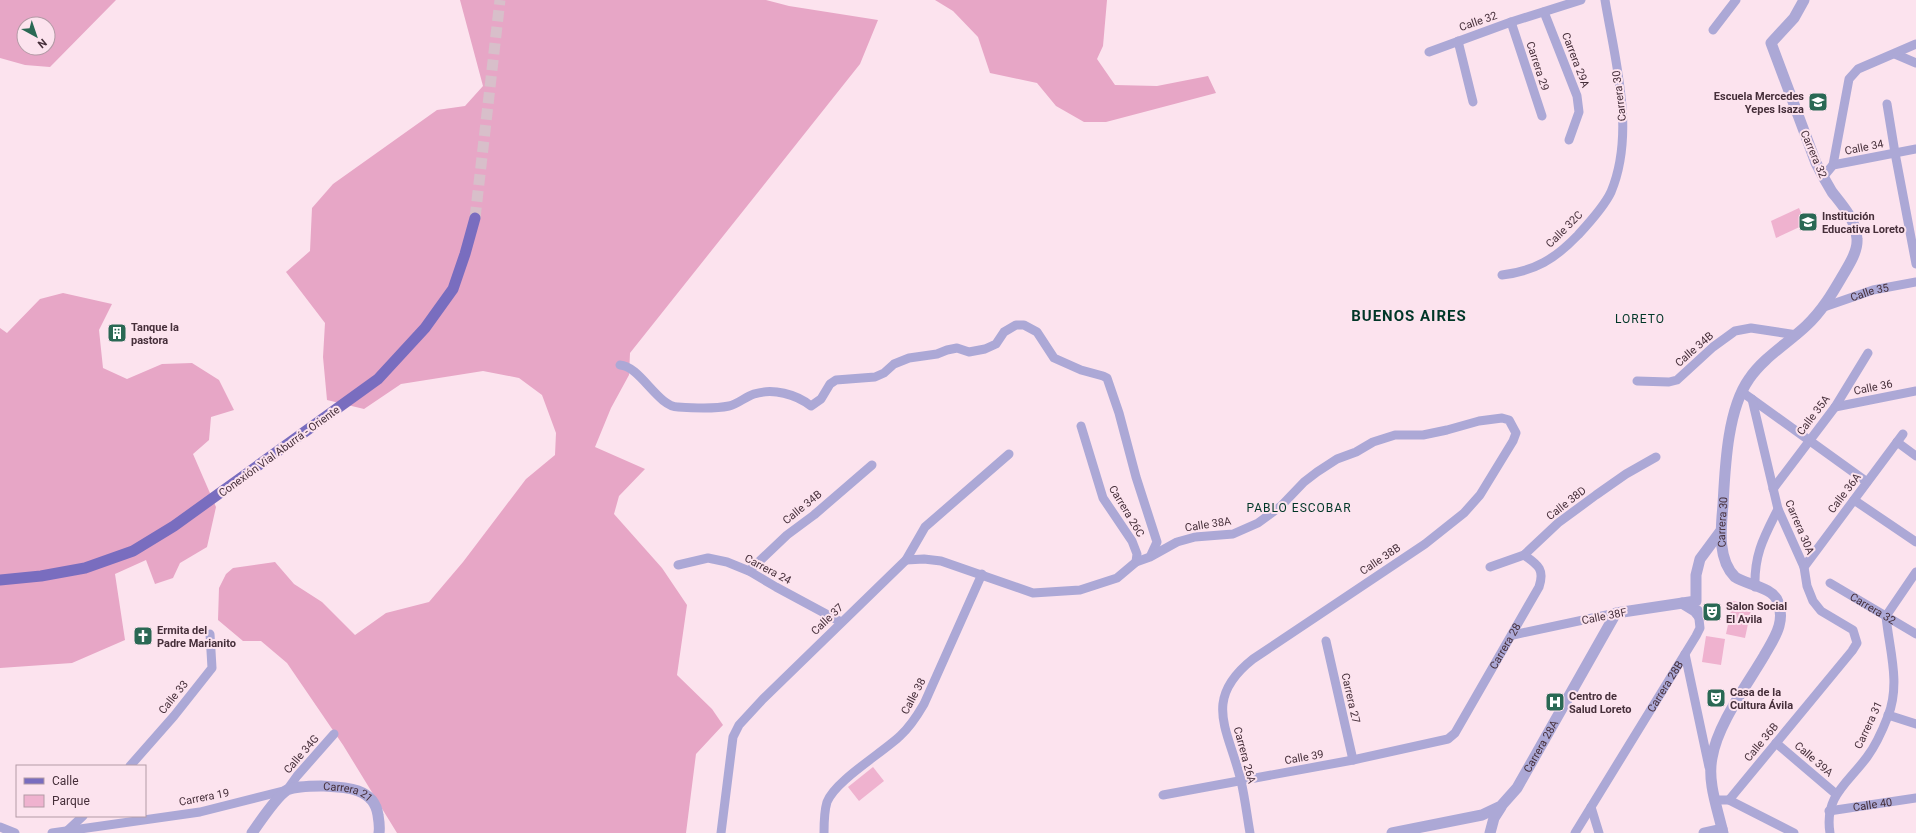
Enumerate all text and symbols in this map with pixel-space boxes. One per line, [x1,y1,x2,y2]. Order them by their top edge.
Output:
street label: Calle 32 [1457,9,1499,34]
north arrow [16,16,56,56]
street label: Carrera 29A [1559,31,1592,90]
text: N [35,36,49,51]
street label: Carrera 29 [1523,40,1552,92]
street label: Carrera 30 [1610,70,1629,122]
place label: Escuela Mercedes Yepes Isaza [1714,90,1804,116]
school or university icon: Escuela Mercedes Yepes Isaza [1807,91,1829,113]
street label: Carrera 32 [1798,128,1829,180]
street label: Calle 34 [1844,137,1885,158]
street label: Calle 32C [1543,208,1585,250]
place label: Institución Educativa Loreto [1822,210,1905,236]
school or university icon: Institución Educativa Loreto [1797,211,1819,233]
street label: Calle 35 [1849,281,1890,304]
district label: BUENOS AIRES [1351,307,1467,325]
district label: LORETO [1615,312,1665,326]
place label: Tanque la pastora [131,321,179,347]
building icon: Tanque la pastora [106,322,128,344]
street label: Calle 34B [1673,329,1716,369]
street label: Calle 36 [1853,377,1894,398]
street label: Calle 35A [1794,392,1833,438]
street label: Conexión Vial Aburrá - Oriente [216,403,342,500]
street label: Calle 36A [1825,470,1864,516]
street label: Carrera 26C [1106,483,1147,539]
street label: Calle 38D [1544,484,1589,523]
street label: Calle 34B [780,488,824,527]
street label: Carrera 30 [1715,496,1730,548]
street label: Carrera 30A [1782,498,1817,557]
district label: PABLO ESCOBAR [1246,501,1352,515]
street label: Calle 38A [1184,514,1233,535]
street label: Calle 38B [1357,541,1403,578]
street label: Carrera 24 [742,552,793,587]
street label: Carrera 32 [1848,590,1898,628]
place label: Salon Social El Avila [1726,600,1787,626]
street label: Calle 37 [809,601,846,638]
theatre icon: Salon Social El Avila [1701,601,1723,623]
street label: Calle 38F [1581,606,1628,627]
street label: Carrera 28 [1487,621,1524,672]
place label: Ermita del Padre Marianito [157,624,236,650]
church icon: Ermita del Padre Marianito [132,625,154,647]
street label: Carrera 28B [1645,659,1686,715]
street label: Carrera 27 [1338,672,1363,724]
street label: Calle 38 [898,676,928,717]
street label: Calle 33 [156,678,191,717]
place label: Casa de la Cultura Ávila [1730,686,1793,712]
theatre icon: Casa de la Cultura Ávila [1705,687,1727,709]
place label: Centro de Salud Loreto [1569,690,1631,716]
hospital icon: Centro de Salud Loreto [1544,691,1566,713]
street label: Carrera 31 [1852,699,1885,751]
street label: Carrera 28A [1521,717,1562,775]
street label: Calle 36B [1742,720,1781,764]
street label: Carrera 26A [1231,725,1259,786]
street label: Calle 34G [281,732,322,776]
street label: Calle 39A [1792,739,1836,780]
street label: Calle 39 [1284,748,1325,767]
legend [16,765,146,817]
text: Calle [52,774,79,788]
street label: Carrera 21 [323,780,375,805]
street label: Carrera 19 [178,786,230,809]
text: Parque [52,794,90,808]
street label: Calle 40 [1852,796,1893,814]

